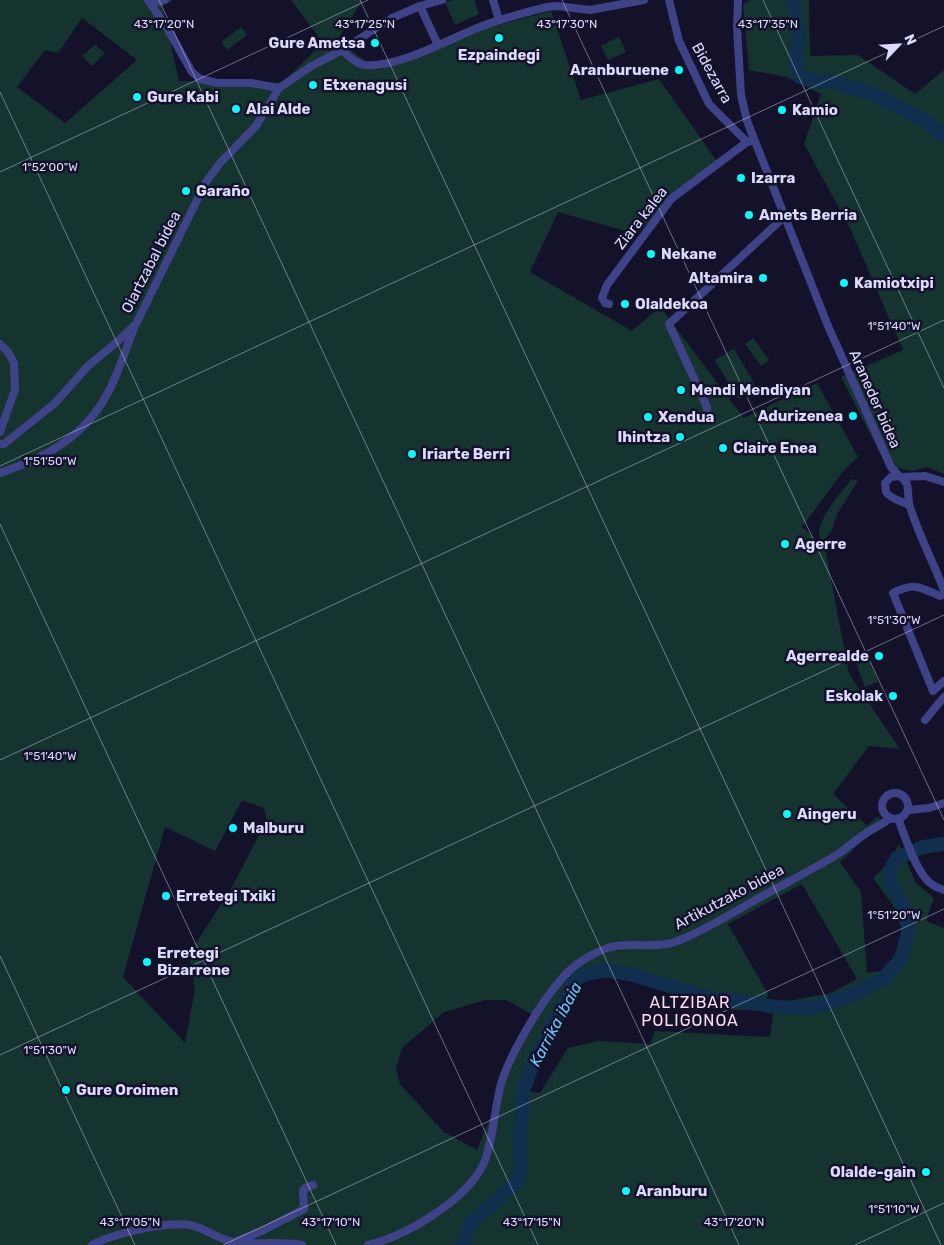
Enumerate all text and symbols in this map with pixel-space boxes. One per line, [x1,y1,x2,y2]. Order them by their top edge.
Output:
text: 43°17'20"N [134,17,194,31]
text: 43°17'25"N [335,17,395,31]
text: 43°17'30"N [537,17,597,31]
text: 43°17'35"N [738,17,798,31]
north arrow [874,20,924,70]
marker: Ezpaindegi [493,32,505,44]
text: N [900,32,920,48]
place label: Gure Ametsa [269,34,365,52]
marker: Gure Ametsa [369,37,381,49]
street label: Bidezarra [688,40,736,106]
place label: Ezpaindegi [458,46,540,64]
place label: Aranburuene [570,61,669,79]
marker: Aranburuene [673,64,685,76]
place label: Etxenagusi [323,76,407,94]
marker: Etxenagusi [307,79,319,91]
place label: Gure Kabi [147,88,219,106]
marker: Gure Kabi [131,91,143,103]
place label: Alai Alde [246,100,310,118]
place label: Kamio [792,101,838,119]
marker: Alai Alde [230,103,242,115]
marker: Kamio [776,104,788,116]
text: 1°52'00"W [22,160,78,174]
place label: Izarra [751,169,795,187]
marker: Izarra [735,172,747,184]
place label: Garaño [196,182,250,200]
street label: Ziara kalea [611,183,671,253]
marker: Garaño [180,185,192,197]
place label: Amets Berria [759,206,857,224]
street label: Oiartzabal bidea [118,208,184,316]
marker: Amets Berria [743,209,755,221]
place label: Nekane [661,245,717,263]
marker: Nekane [645,248,657,260]
place label: Altamira [689,269,753,287]
marker: Altamira [757,272,769,284]
place label: Kamiotxipi [854,274,934,292]
marker: Kamiotxipi [838,277,850,289]
place label: Olaldekoa [635,295,708,313]
marker: Olaldekoa [619,298,631,310]
text: 1°51'40"W [867,319,921,333]
street label: Araneder bidea [845,347,905,451]
place label: Mendi Mendiyan [691,381,811,399]
marker: Mendi Mendiyan [675,384,687,396]
place label: Adurizenea [758,407,843,425]
place label: Xendua [658,408,715,426]
marker: Adurizenea [847,410,859,422]
marker: Xendua [642,411,654,423]
place label: Ihintza [617,428,670,446]
marker: Ihintza [674,431,686,443]
place label: Claire Enea [733,439,817,457]
marker: Claire Enea [717,442,729,454]
place label: Iriarte Berri [422,445,510,463]
marker: Iriarte Berri [406,448,418,460]
text: 1°51'50"W [23,454,77,468]
place label: Agerre [795,535,847,553]
marker: Agerre [779,538,791,550]
text: 1°51'30"W [867,613,921,627]
place label: Agerrealde [786,647,869,665]
marker: Agerrealde [873,650,885,662]
place label: Eskolak [826,687,883,705]
marker: Eskolak [887,690,899,702]
text: 1°51'40"W [23,749,77,763]
place label: Aingeru [797,805,857,823]
marker: Aingeru [781,808,793,820]
place label: Malburu [243,819,304,837]
marker: Malburu [227,822,239,834]
street label: Artikutzako bidea [671,861,787,933]
place label: Erretegi Txiki [176,887,276,905]
marker: Erretegi Txiki [160,890,172,902]
text: 1°51'20"W [867,908,921,922]
place label: Erretegi Bizarrene [157,944,230,979]
marker: Erretegi Bizarrene [141,956,153,968]
water label: Karrika ibaia [525,979,586,1070]
district label: ALTZIBAR POLIGONOA [641,993,739,1030]
text: 1°51'30"W [23,1043,77,1057]
place label: Gure Oroimen [76,1081,178,1099]
marker: Gure Oroimen [60,1084,72,1096]
place label: Olalde-gain [830,1163,916,1181]
marker: Olalde-gain [920,1166,932,1178]
place label: Aranburu [636,1182,707,1200]
marker: Aranburu [620,1185,632,1197]
text: 1°51'10"W [868,1202,920,1216]
text: 43°17'05"N [100,1215,160,1229]
text: 43°17'10"N [302,1215,360,1229]
text: 43°17'15"N [503,1215,561,1229]
text: 43°17'20"N [704,1215,764,1229]

